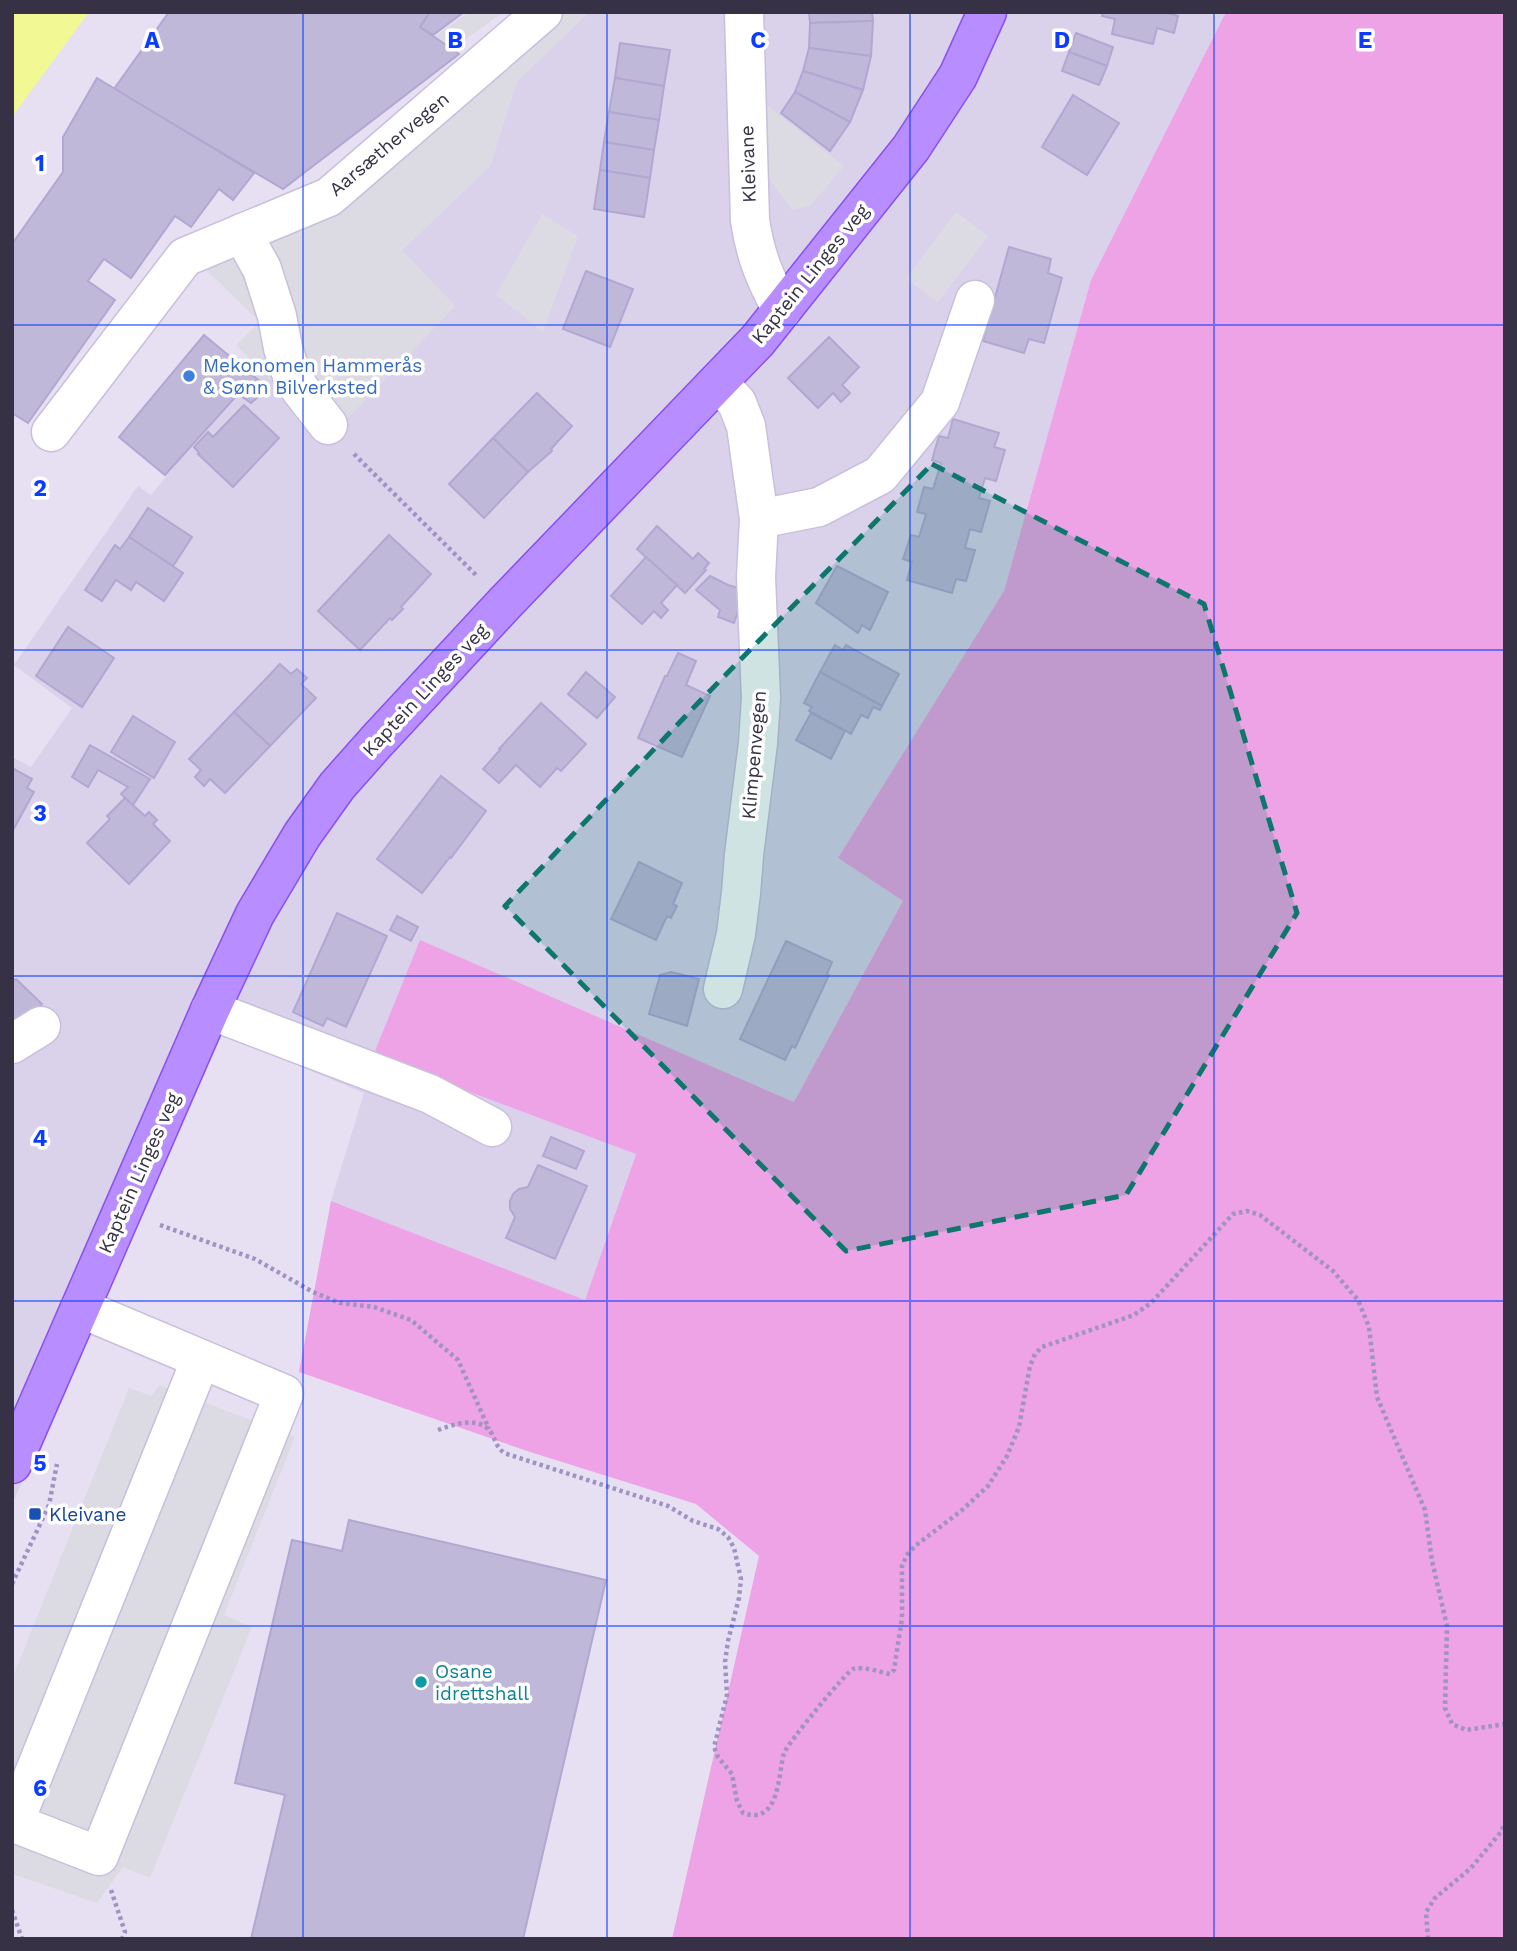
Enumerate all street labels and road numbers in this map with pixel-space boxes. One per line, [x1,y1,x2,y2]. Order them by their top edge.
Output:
street label: Aarsæthervegen [324,87,454,201]
street label: Kleivane [735,125,761,203]
street label: Kaptein Linges veg [747,199,874,349]
street label: Kaptein Linges veg [358,618,493,761]
street label: Klimpenvegen [737,689,771,821]
street label: Kaptein Linges veg [93,1088,185,1257]

